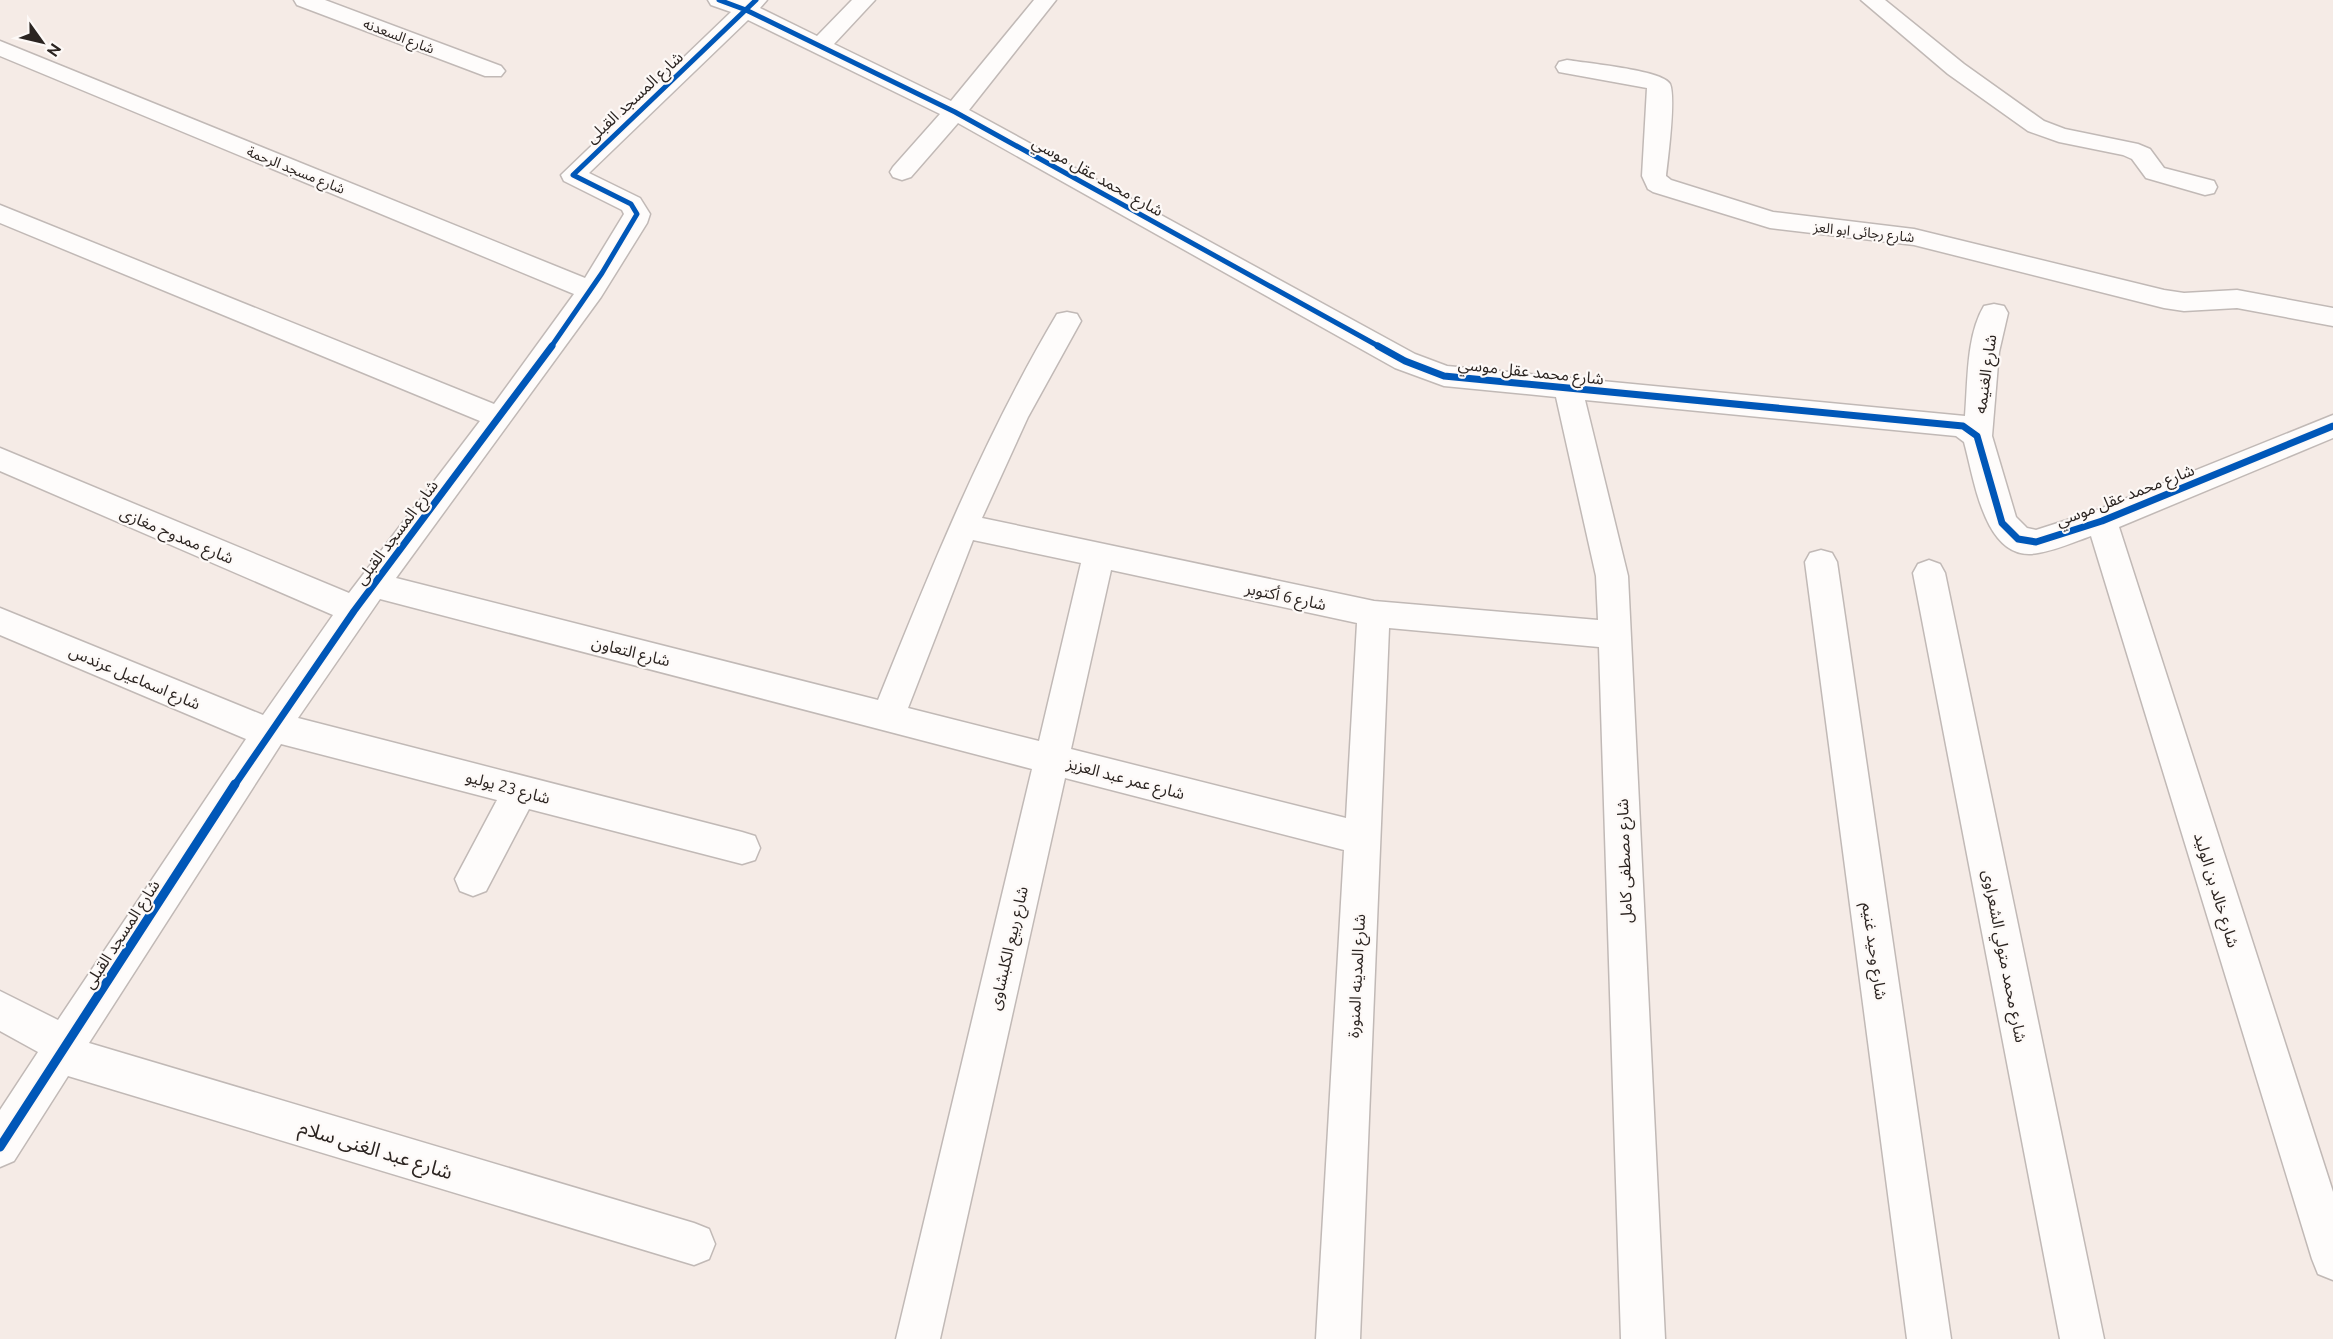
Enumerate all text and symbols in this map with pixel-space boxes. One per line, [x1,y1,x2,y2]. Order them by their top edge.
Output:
north arrow [12,12,72,72]
street label: شارع السعدنه [360,15,437,60]
text: N [44,40,65,60]
street label: شارع المسجد القبلى [582,47,689,149]
street label: شارع محمد عقل موسي [1028,133,1166,223]
street label: شارع مسجد الرحمة [243,143,347,200]
street label: شارع رجائى ابو العز [1811,219,1915,248]
street label: شارع الغنيمه [1971,333,2003,415]
street label: شارع محمد عقل موسي [1457,354,1605,392]
street label: شارع محمد عقل موسي [2053,460,2198,533]
street label: شارع المسجد القبلى [351,476,444,590]
street label: شارع ممدوح مغازى [116,503,236,571]
street label: شارع 6 أكتوبر [1242,578,1328,617]
street label: شارع التعاون [589,633,672,673]
street label: شارع اسماعيل عرندس [65,641,203,716]
street label: شارع عمر عبد العزيز [1063,753,1187,806]
street label: شارع 23 يوليو [463,767,552,811]
street label: شارع مصطفى كامل [1613,798,1639,924]
street label: شارع خالد بن الوليد [2187,830,2243,951]
street label: شارع محمد متولي الشعراوى [1976,868,2031,1045]
street label: شارع المسجد القبلى [79,876,166,994]
street label: شارع ربيع الكلبشاوى [985,884,1035,1013]
street label: شارع وحيد غنيم [1855,901,1891,1001]
street label: شارع المدينه المنورة [1344,913,1372,1039]
street label: شارع عبد الغنى سلام [295,1115,456,1187]

